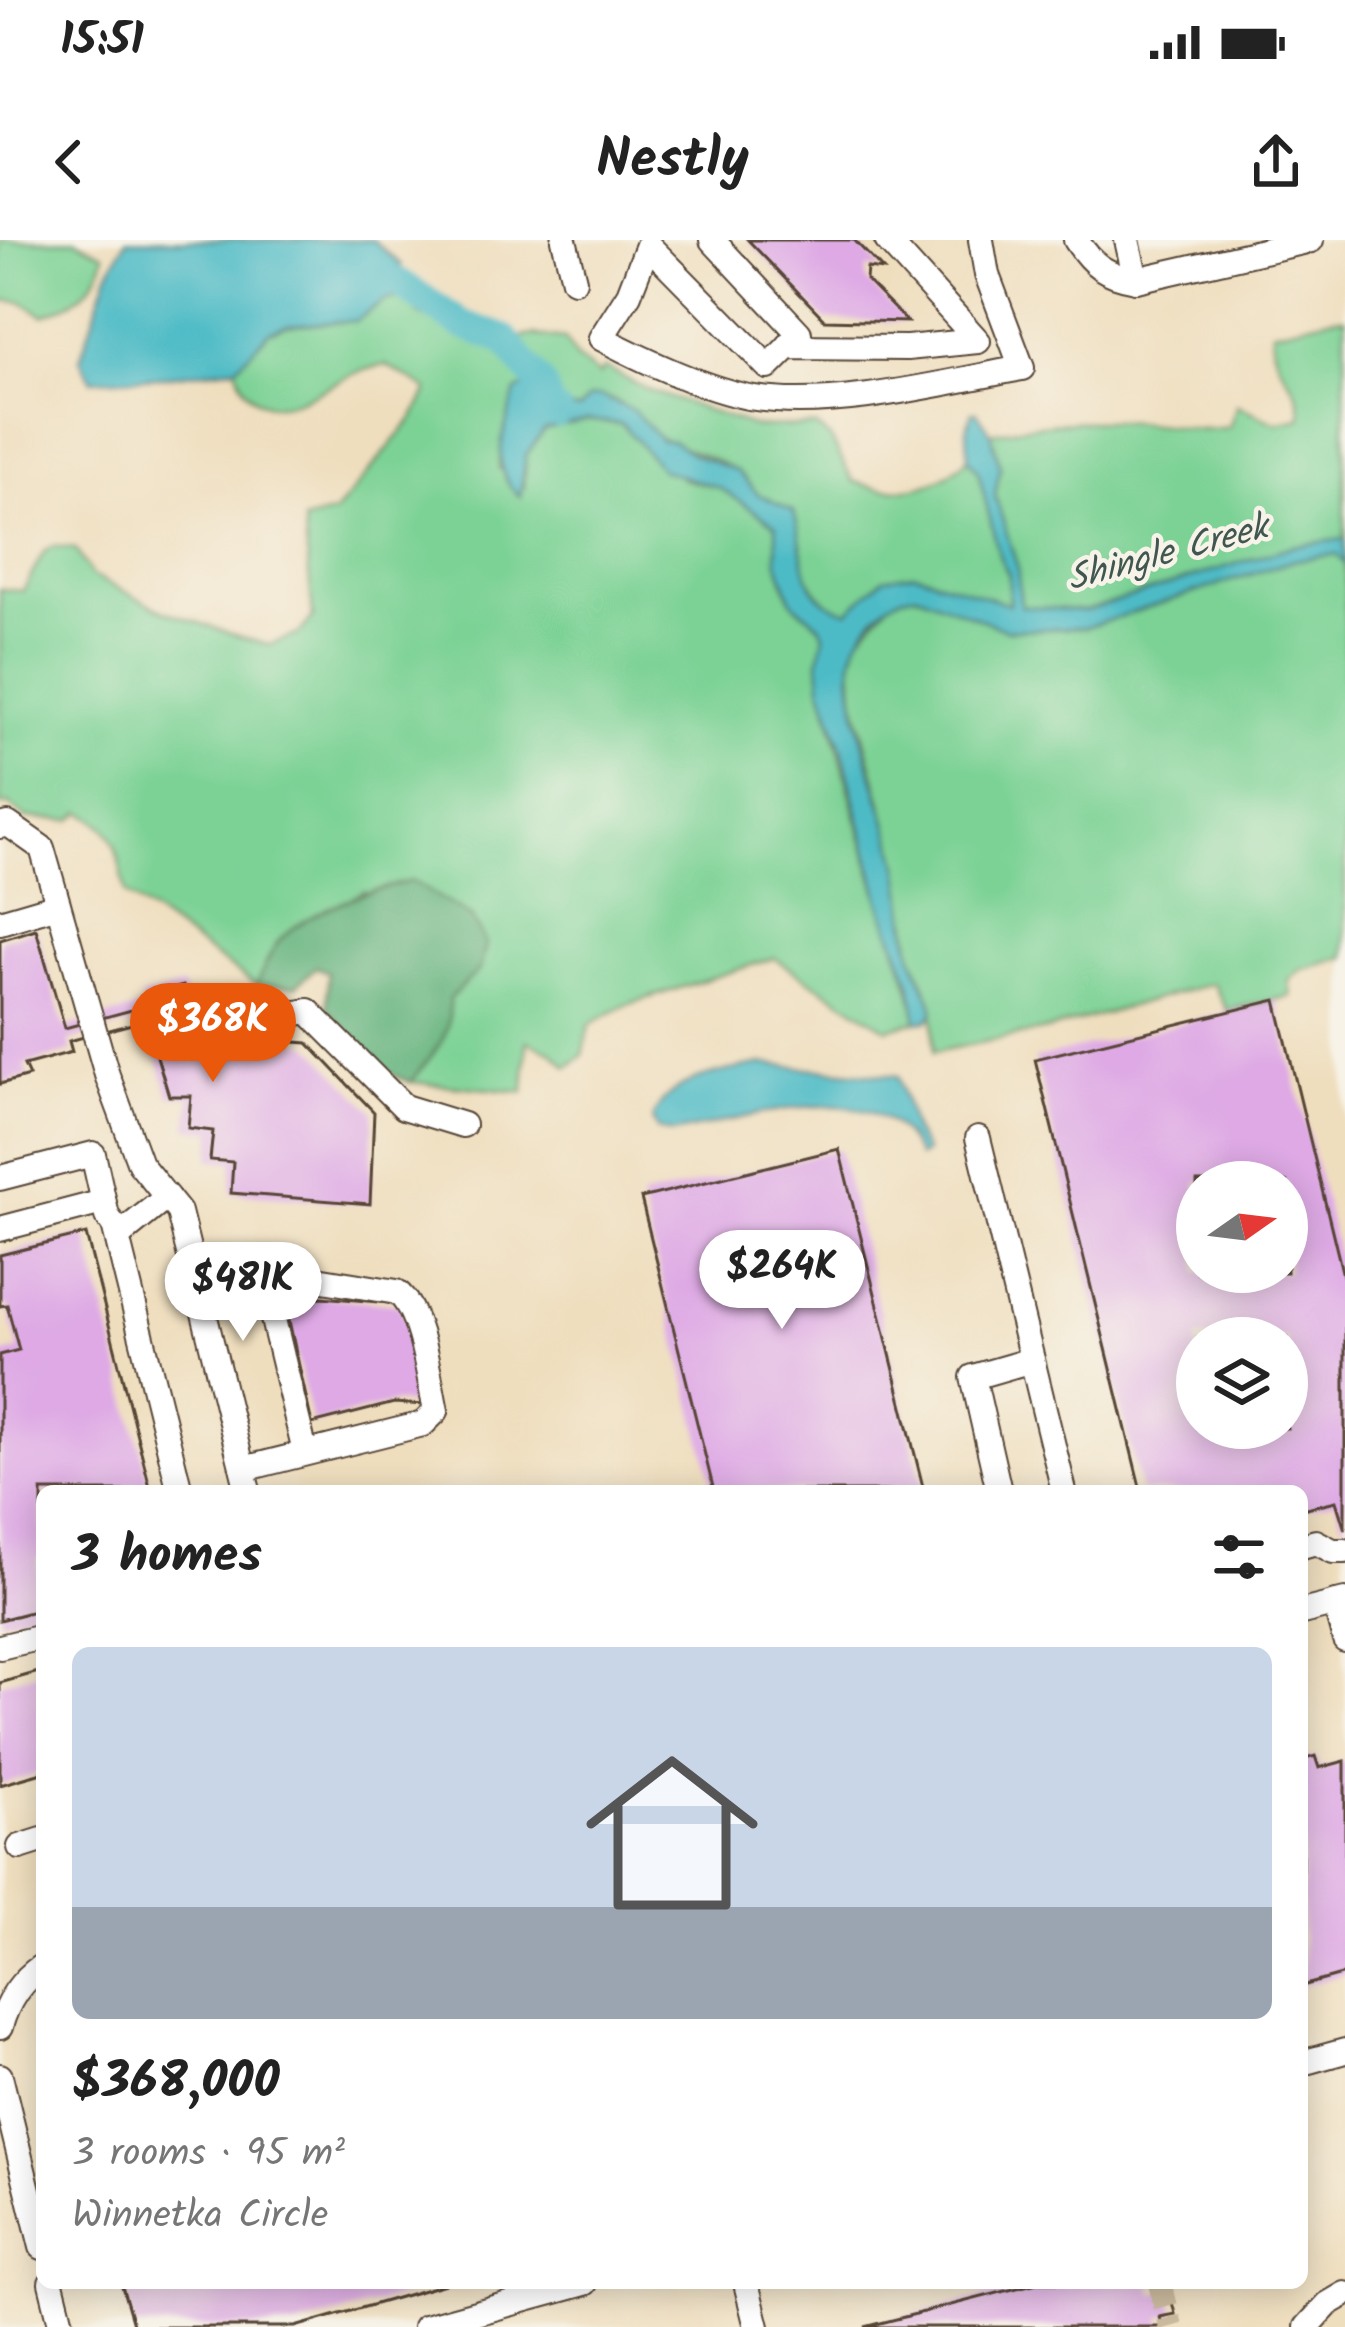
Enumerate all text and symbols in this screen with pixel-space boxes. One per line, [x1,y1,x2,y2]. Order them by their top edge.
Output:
text: 15:51 [60,6,144,78]
text: Nestly [596,119,749,205]
icon: back [36,129,102,195]
icon: share [1243,129,1309,195]
water label: Shingle Creek [1061,499,1279,609]
pin: $368K [129,983,297,1085]
text: $368K [157,991,269,1053]
north arrow [1176,1161,1308,1293]
map controls [1176,1161,1308,1449]
pin: $264K [698,1230,866,1332]
text: $264K [726,1238,838,1300]
pin: $481K [159,1242,327,1344]
text: $481K [192,1250,294,1312]
button: layers [1176,1317,1308,1449]
text: 3 homes [72,1517,262,1598]
icon: filters [1206,1524,1272,1590]
icon: home [564,1725,780,1941]
text: $368,000 [72,2043,280,2124]
text: 3 rooms · 95 m² [72,2124,345,2186]
text: Winnetka Circle [72,2186,328,2248]

